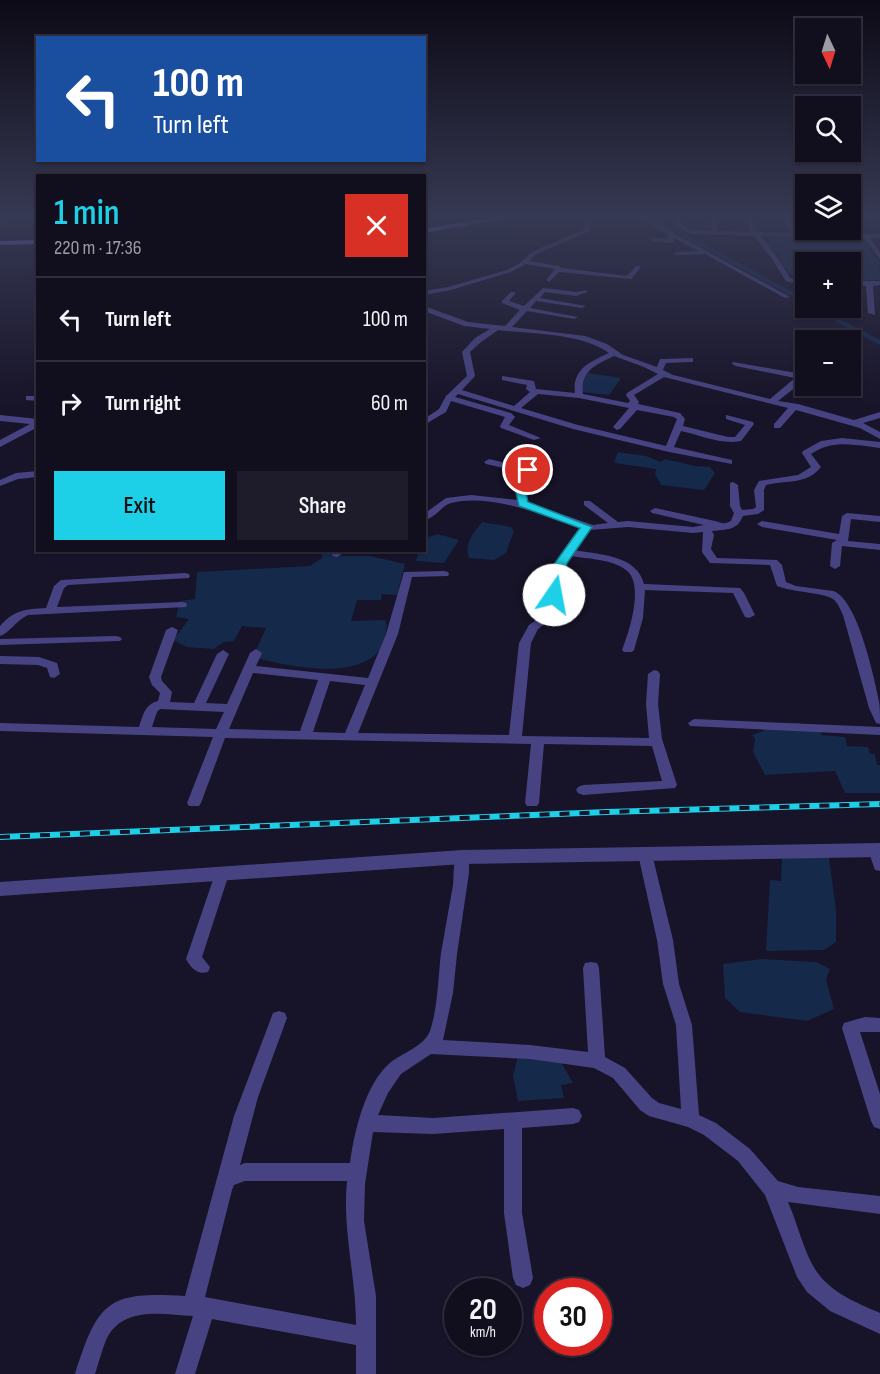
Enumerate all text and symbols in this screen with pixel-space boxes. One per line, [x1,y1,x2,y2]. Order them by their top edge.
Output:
north arrow [795,18,861,84]
map controls [795,18,861,396]
text: 100 m [153,58,244,109]
icon: left [54,60,132,138]
button: search [795,96,861,162]
text: Turn left [153,109,229,141]
button: layers [795,174,861,240]
text: 1 min [54,192,119,235]
button: close [345,194,408,257]
text: 220 m · 17:36 [54,236,142,260]
button: + [795,252,861,318]
icon: left [54,303,87,336]
text: Turn left [105,306,171,333]
text: 100 m [363,306,408,333]
button: − [795,330,861,396]
icon: right [54,387,87,420]
text: Turn right [105,390,181,417]
text: 60 m [371,390,408,417]
pin [502,444,553,495]
icon: arrive [511,453,544,486]
button: Exit [54,471,225,540]
button: Share [237,471,408,540]
position arrow [522,563,586,627]
speed limit sign: 30 [534,1278,612,1356]
text: 20 [469,1292,497,1328]
text: km/h [470,1323,496,1342]

